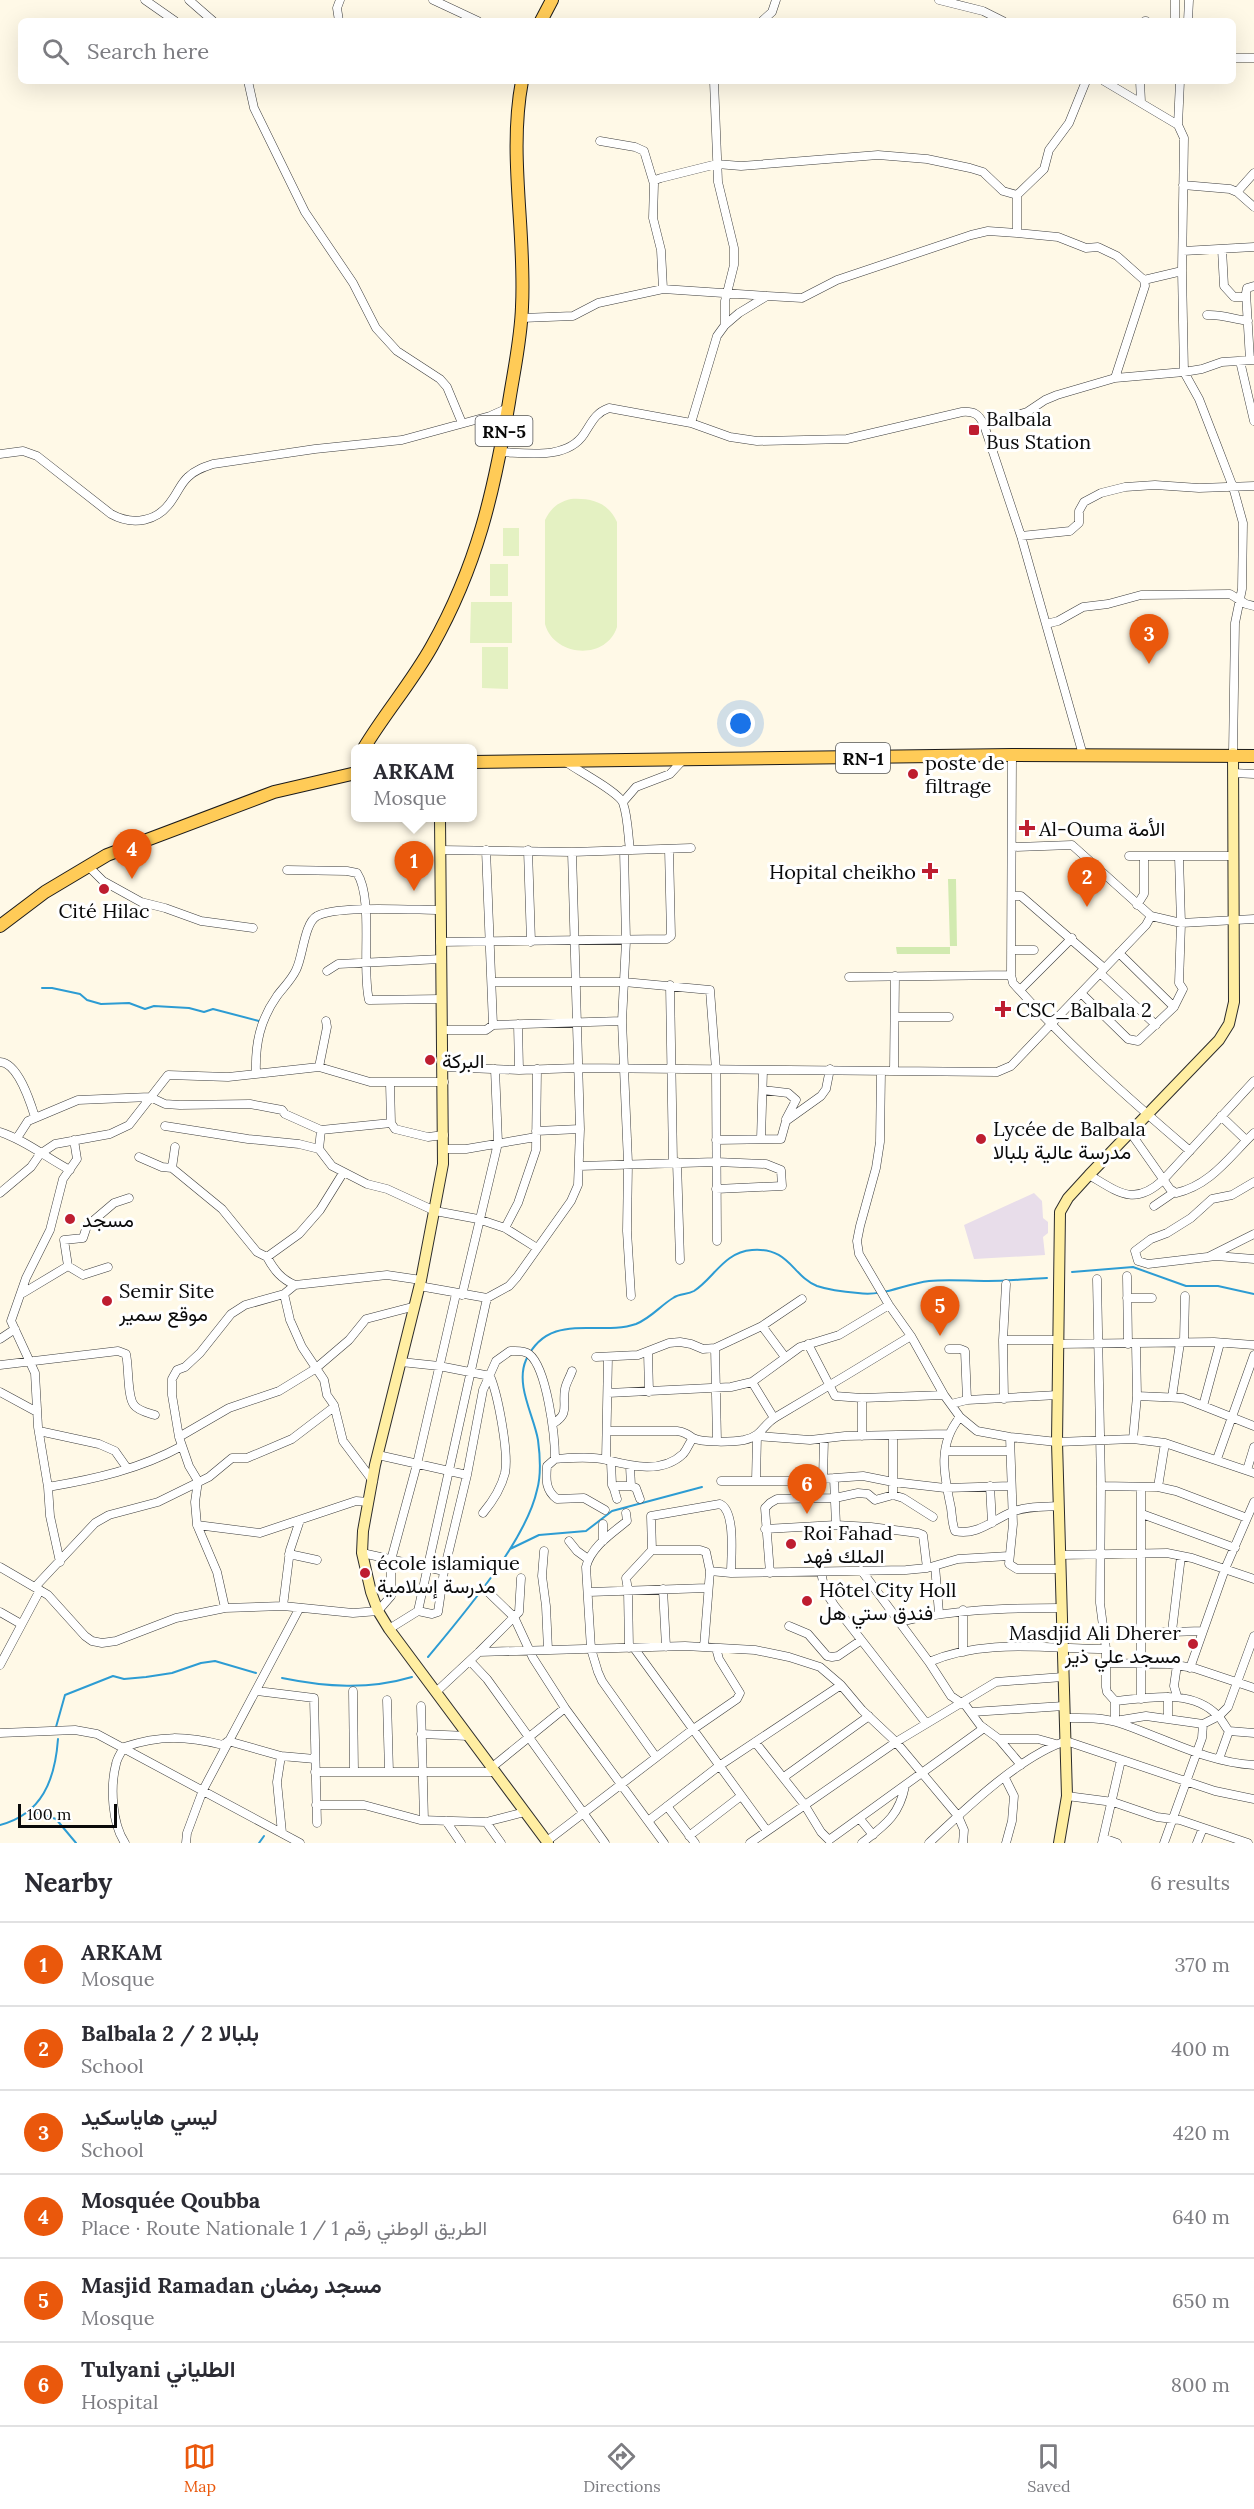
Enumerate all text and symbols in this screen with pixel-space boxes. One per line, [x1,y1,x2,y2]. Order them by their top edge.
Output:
search box [18,18,1236,84]
icon: search [39,35,72,68]
text: Search here [87,37,209,65]
place label: Balbala Bus Station [986,406,1091,454]
road number: RN-5 [476,416,532,446]
marker: Balbala Bus Station [967,423,981,437]
pin: 3 [1130,614,1168,664]
your location [726,709,755,738]
road number: RN-1 [836,743,890,773]
popup [351,744,477,822]
place label: poste de filtrage [925,750,1005,798]
text: ARKAM [373,757,455,785]
marker: poste de filtrage [906,767,920,781]
text: Mosque [373,785,447,810]
place label: Al-Ouma الأمة [1038,816,1165,841]
marker: Al-Ouma الأمة [1020,821,1034,835]
pin: 4 [112,830,152,879]
pin: 1 [394,842,434,891]
pin: 2 [1068,858,1106,907]
place label: Hopital cheikho [769,859,916,884]
marker: Hopital cheikho [921,862,939,880]
marker: Cité Hilac [97,882,111,896]
place label: Cité Hilac [58,898,150,923]
place label: CSC_Balbala 2 [1016,997,1152,1022]
marker: CSC_Balbala 2 [994,1000,1012,1018]
place label: البركة [442,1048,484,1074]
marker: البركة [423,1053,437,1067]
place label: Lycée de Balbala مدرسة عالية بلبالا [993,1116,1146,1165]
marker: Lycée de Balbala مدرسة عالية بلبالا [974,1132,988,1146]
place label: مسجد [82,1207,134,1232]
marker: مسجد [63,1212,77,1226]
place label: Semir Site موقع سمير [118,1278,214,1328]
pin: 5 [920,1286,960,1336]
marker: Semir Site موقع سمير [100,1294,114,1308]
pin: 6 [788,1464,826,1514]
place label: Roi Fahad الملك فهد [803,1520,893,1569]
marker: Roi Fahad الملك فهد [784,1537,798,1551]
place label: école islamique مدرسة إسلامية [377,1550,520,1599]
marker: école islamique مدرسة إسلامية [358,1566,372,1580]
place label: Hôtel City Holl فندق ستي هل [819,1577,956,1630]
marker: Hôtel City Holl فندق ستي هل [800,1594,814,1608]
place label: Masdjid Ali Dherer مسجد علي ذير [1009,1620,1181,1673]
marker: Masdjid Ali Dherer مسجد علي ذير [1186,1637,1200,1651]
scale bar [18,1801,117,1828]
text: 100 m [27,1804,71,1824]
text: Nearby [24,1866,112,1899]
text: 6 results [1150,1870,1230,1895]
text: ARKAM [81,1938,163,1966]
text: 1 [39,1952,48,1977]
text: 370 m [1175,1952,1230,1977]
text: Mosque [81,1966,154,1991]
text: Balbala 2 / بلبالا 2 [81,2019,259,2047]
text: 2 [38,2036,49,2061]
text: 400 m [1171,2036,1230,2061]
text: School [81,2053,144,2078]
text: ليسي هاياسكيد [81,2103,218,2131]
text: 3 [38,2120,49,2145]
text: 420 m [1173,2120,1230,2145]
text: School [81,2137,144,2162]
text: Mosquée Qoubba [81,2186,260,2214]
text: 4 [38,2204,49,2229]
text: 640 m [1172,2204,1230,2229]
text: Place · Route Nationale 1 / الطريق الوطني رقم 1 [81,2215,487,2240]
text: Masjid Ramadan مسجد رمضان [81,2271,382,2299]
text: 5 [38,2288,49,2313]
text: 650 m [1172,2288,1230,2313]
text: Mosque [81,2305,154,2330]
text: Tulyani الطلياني [81,2355,235,2383]
text: 6 [38,2372,49,2397]
text: 800 m [1171,2372,1230,2397]
text: Hospital [81,2389,159,2414]
tab: Map [183,2440,216,2496]
tab: Directions [583,2440,661,2496]
tab: Saved [1027,2440,1071,2496]

